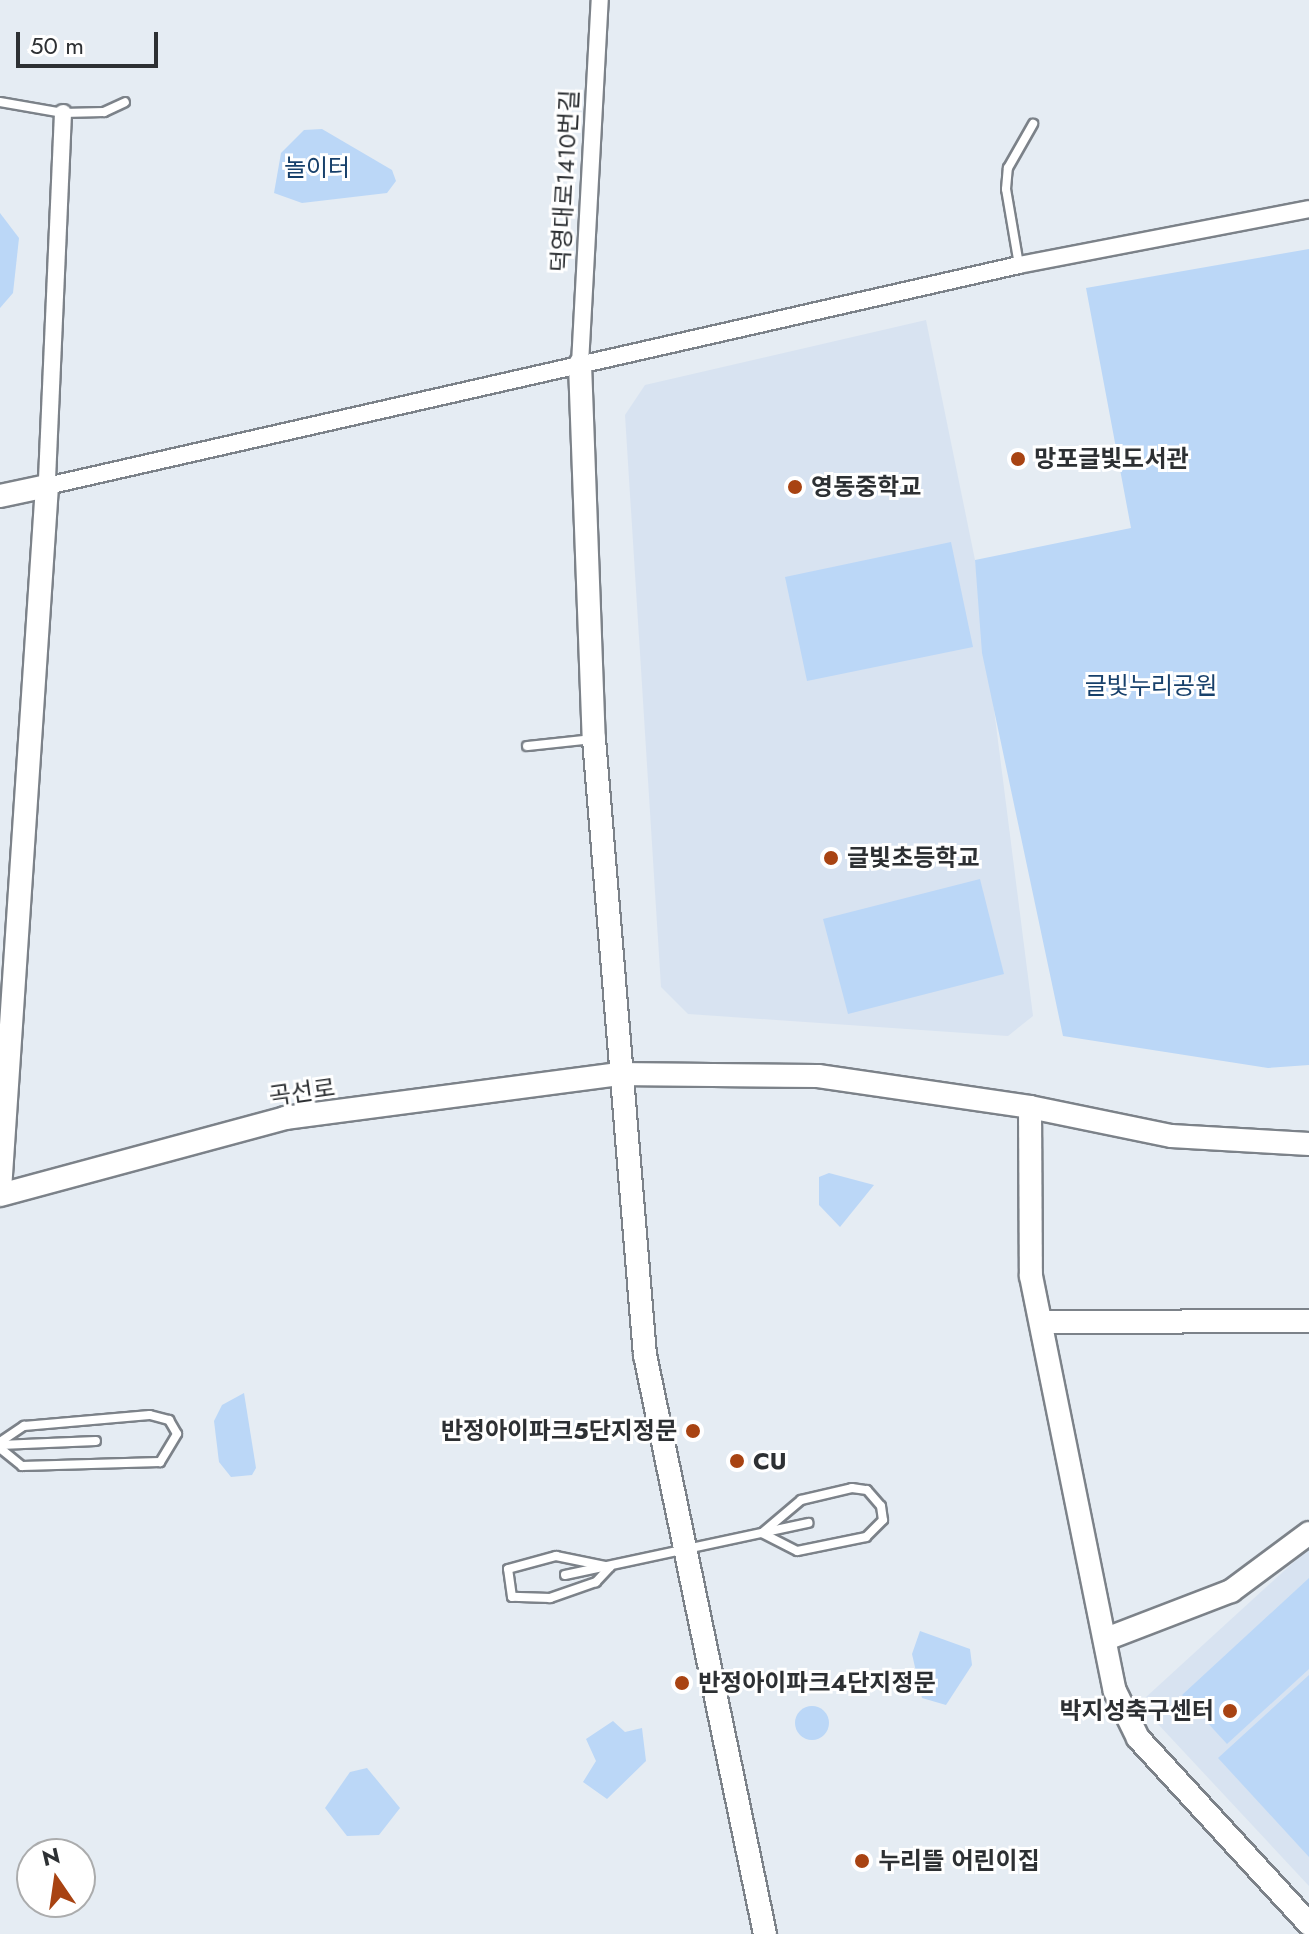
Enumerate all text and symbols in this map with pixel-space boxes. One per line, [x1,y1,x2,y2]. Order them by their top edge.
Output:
scale bar [20,16,162,66]
text: 50 m [30,28,84,63]
street label: 덕영대로1410번길 [546,89,584,273]
park label: 놀이터 [284,154,350,182]
place label: 망포글빛도서관 [1034,445,1189,473]
marker: 망포글빛도서관 [1009,450,1027,468]
place label: 영동중학교 [811,473,921,501]
marker: 영동중학교 [786,478,804,496]
park label: 글빛누리공원 [1085,672,1217,700]
place label: 글빛초등학교 [847,844,979,872]
marker: 글빛초등학교 [822,849,840,867]
street label: 곡선로 [267,1073,337,1111]
place label: 반정아이파크5단지정문 [441,1417,677,1445]
marker: 반정아이파크5단지정문 [684,1422,702,1440]
place label: CU [753,1447,787,1475]
marker: CU [728,1452,746,1470]
place label: 반정아이파크4단지정문 [698,1669,936,1697]
marker: 반정아이파크4단지정문 [673,1674,691,1692]
place label: 박지성축구센터 [1059,1697,1214,1725]
marker: 박지성축구센터 [1221,1702,1239,1720]
north arrow [16,1838,96,1918]
text: N [39,1839,63,1874]
place label: 누리뜰 어린이집 [878,1847,1040,1875]
marker: 누리뜰 어린이집 [853,1852,871,1870]

